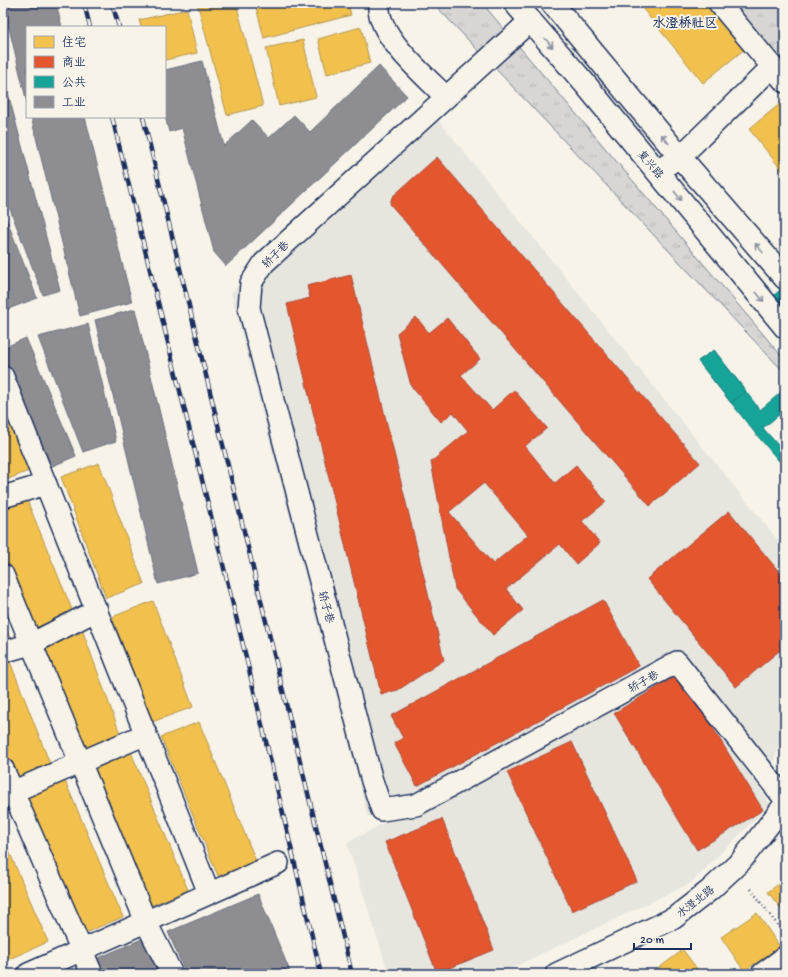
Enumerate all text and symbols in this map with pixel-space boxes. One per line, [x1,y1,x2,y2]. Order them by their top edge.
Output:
district label: 水澄桥社区 [652,15,718,32]
legend [26,26,166,118]
text: 住宅 [62,36,86,51]
one-way arrow [545,38,554,48]
text: 商业 [62,55,86,71]
text: 公共 [62,76,86,91]
text: 工业 [62,97,86,111]
one-way arrow [661,134,670,145]
street label: 复兴路 [634,148,665,182]
one-way arrow [673,191,682,202]
street label: 轿子巷 [260,239,292,271]
one-way arrow [755,243,764,254]
one-way arrow [756,291,765,302]
street label: 轿子巷 [315,590,336,625]
street label: 轿子巷 [626,669,661,696]
street label: 水澄北路 [675,884,717,921]
scale bar [634,925,691,951]
text: 20 m [640,934,665,948]

